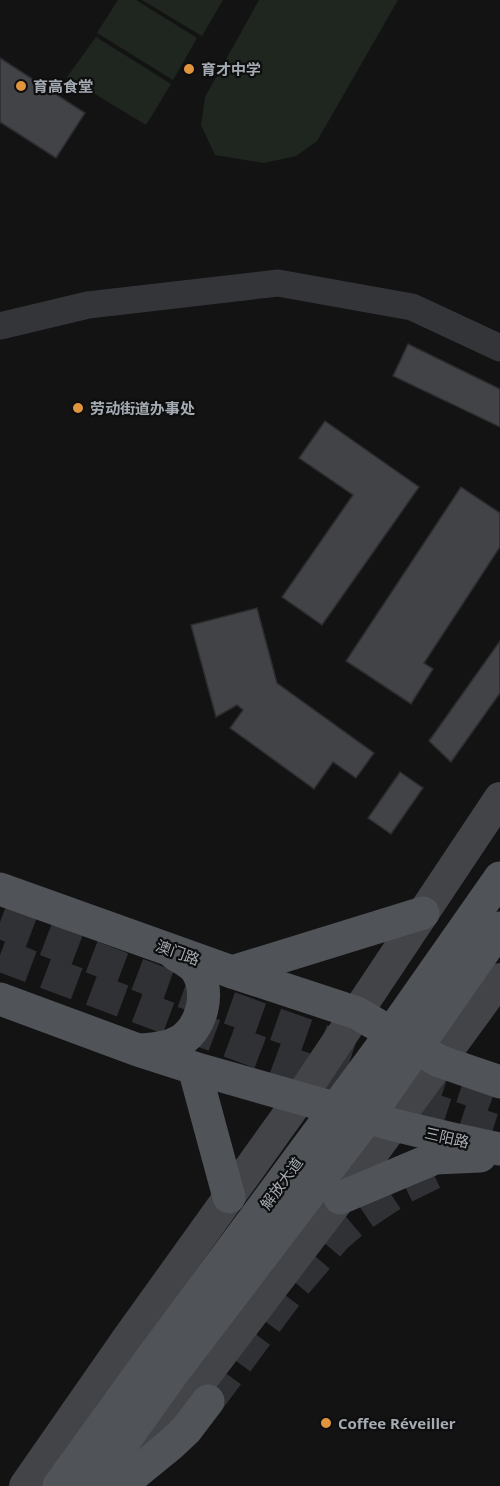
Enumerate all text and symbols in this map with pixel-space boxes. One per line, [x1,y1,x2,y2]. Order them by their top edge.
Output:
place label: 育才中学 [201,59,261,79]
marker: 育才中学 [182,62,196,76]
place label: 育高食堂 [33,76,93,96]
marker: 育高食堂 [14,79,28,93]
place label: 劳动街道办事处 [90,398,195,418]
marker: 劳动街道办事处 [71,401,85,415]
street label: 澳门路 [153,935,203,969]
street label: 三阳路 [423,1122,471,1152]
street label: 解放大道 [255,1153,307,1213]
place label: Coffee Réveiller [338,1413,456,1433]
marker: Coffee Réveiller [319,1416,333,1430]

